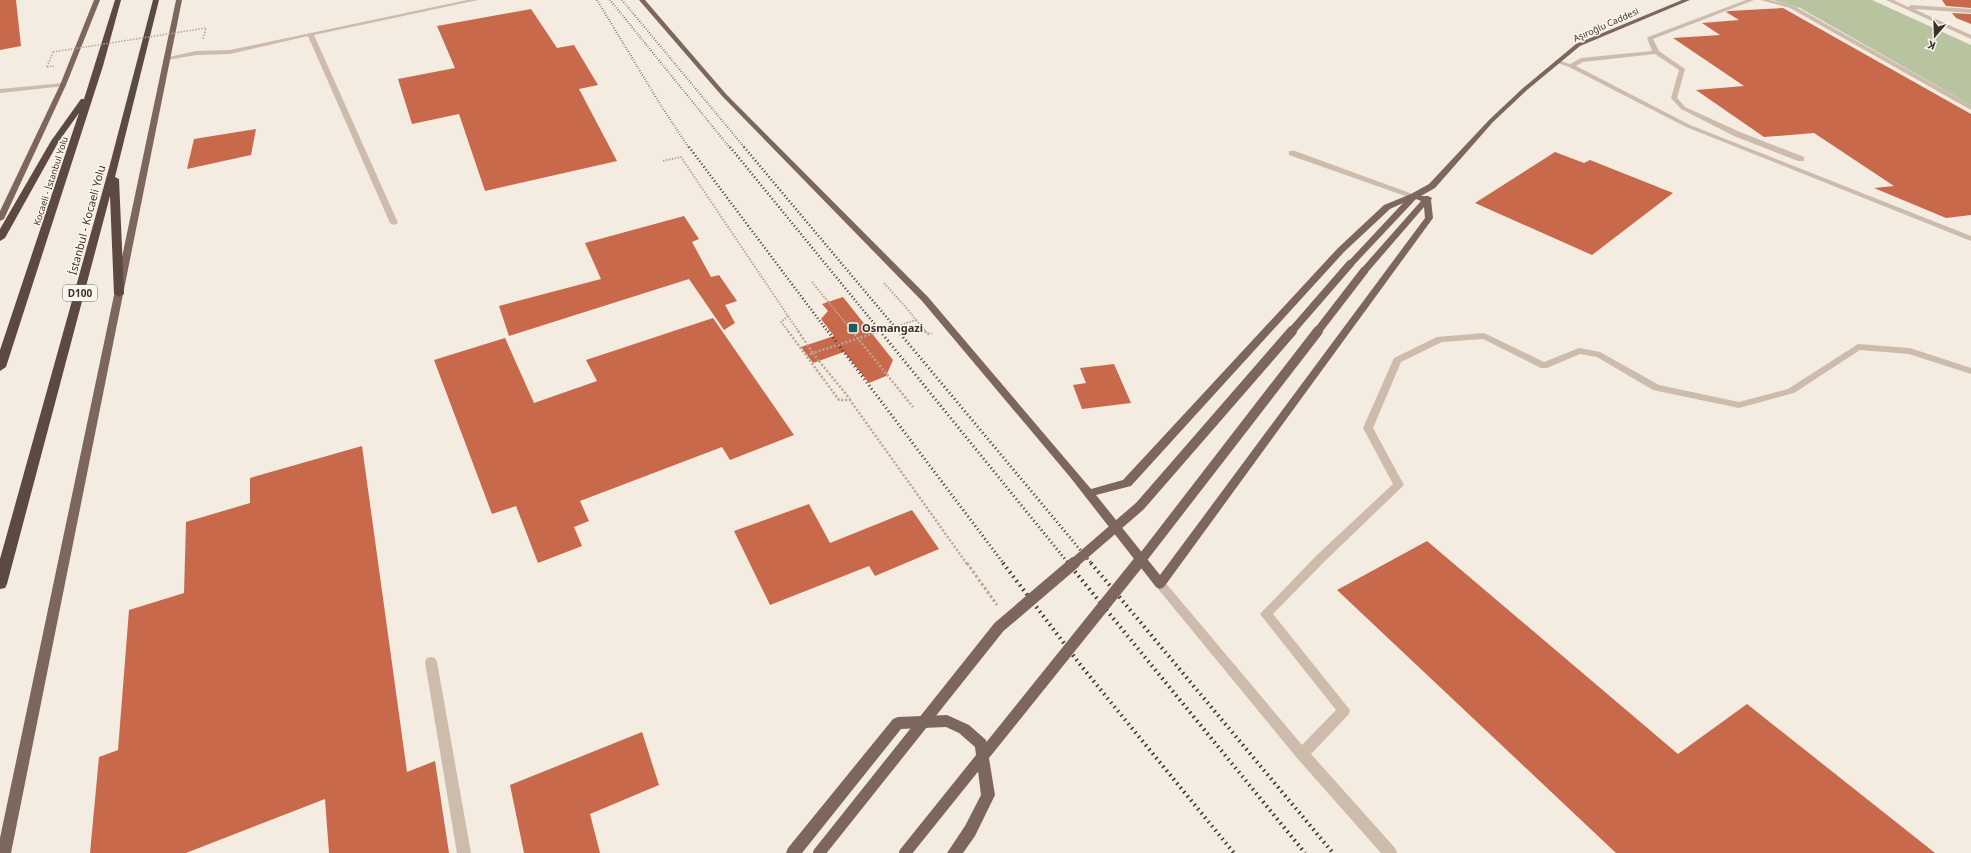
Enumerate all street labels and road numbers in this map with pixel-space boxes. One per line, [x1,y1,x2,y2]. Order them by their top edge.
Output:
street label: Aşıroğlu Caddesi [1571,4,1641,45]
street label: Kocaeli - İstanbul Yolu [30,135,71,227]
street label: İstanbul - Kocaeli Yolu [65,163,108,276]
road number: D100 [63,285,97,301]

